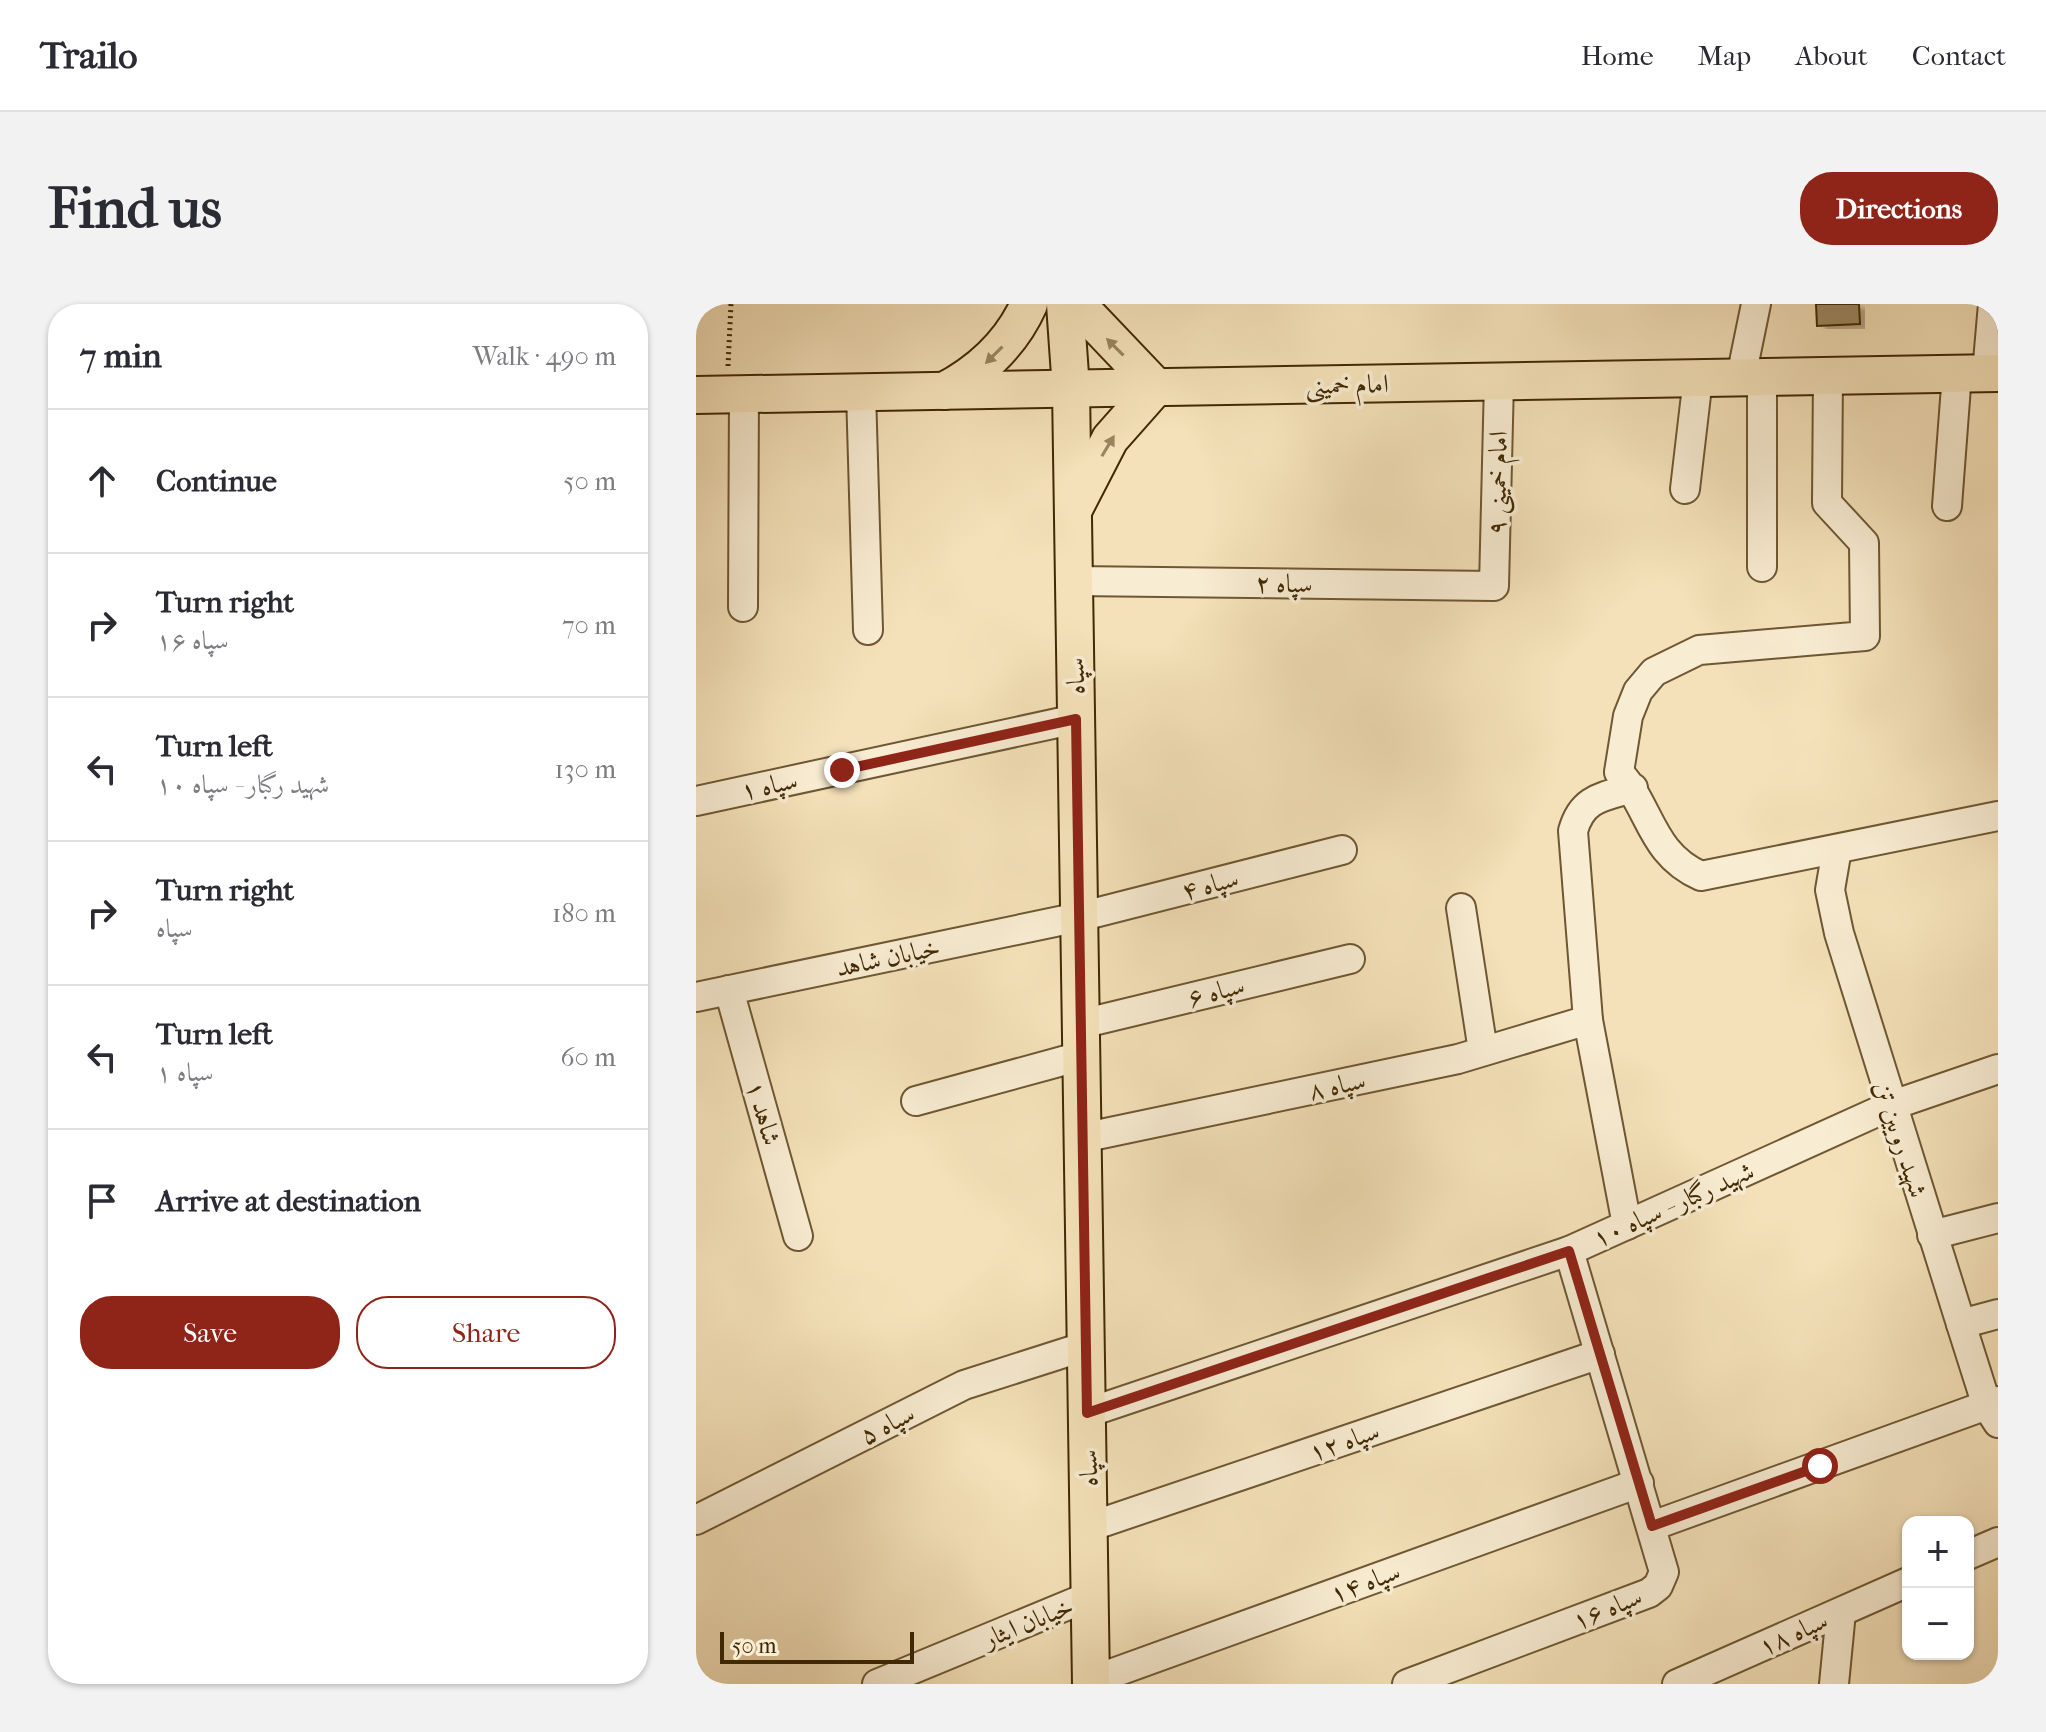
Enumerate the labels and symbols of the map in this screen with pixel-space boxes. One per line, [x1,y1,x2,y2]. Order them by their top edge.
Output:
one-way arrow [1106,338,1125,357]
one-way arrow [985,345,1004,364]
street label: امام خمینی [1305,368,1389,408]
street label: امام خمینی ۹ [1481,431,1521,535]
one-way arrow [1101,435,1115,457]
street label: سپاه ۲ [1255,568,1313,601]
street label: سپاه [1060,657,1093,695]
route end [824,752,860,788]
street label: سپاه ۱ [738,764,801,809]
street label: سپاه ۴ [1178,862,1242,908]
street label: خیابان شاهد [833,931,943,984]
street label: سپاه ۶ [1184,969,1248,1015]
street label: سپاه ۸ [1306,1064,1369,1109]
street label: شاهد ۱ [740,1077,787,1149]
street label: شهید رویین تن [1866,1077,1934,1202]
street label: شهید رگبار - سپاه ۱۰ [1588,1155,1759,1256]
street label: سپاه ۵ [855,1398,921,1453]
street label: سپاه ۱۲ [1305,1415,1384,1470]
route start [1802,1448,1838,1484]
street label: سپاه [1073,1449,1106,1487]
street label: سپاه ۱۴ [1326,1555,1405,1611]
street label: سپاه ۱۶ [1568,1580,1647,1638]
street label: خیابان ایثار [976,1590,1078,1657]
street label: سپاه ۱۸ [1754,1605,1834,1664]
scale bar [720,1628,914,1664]

